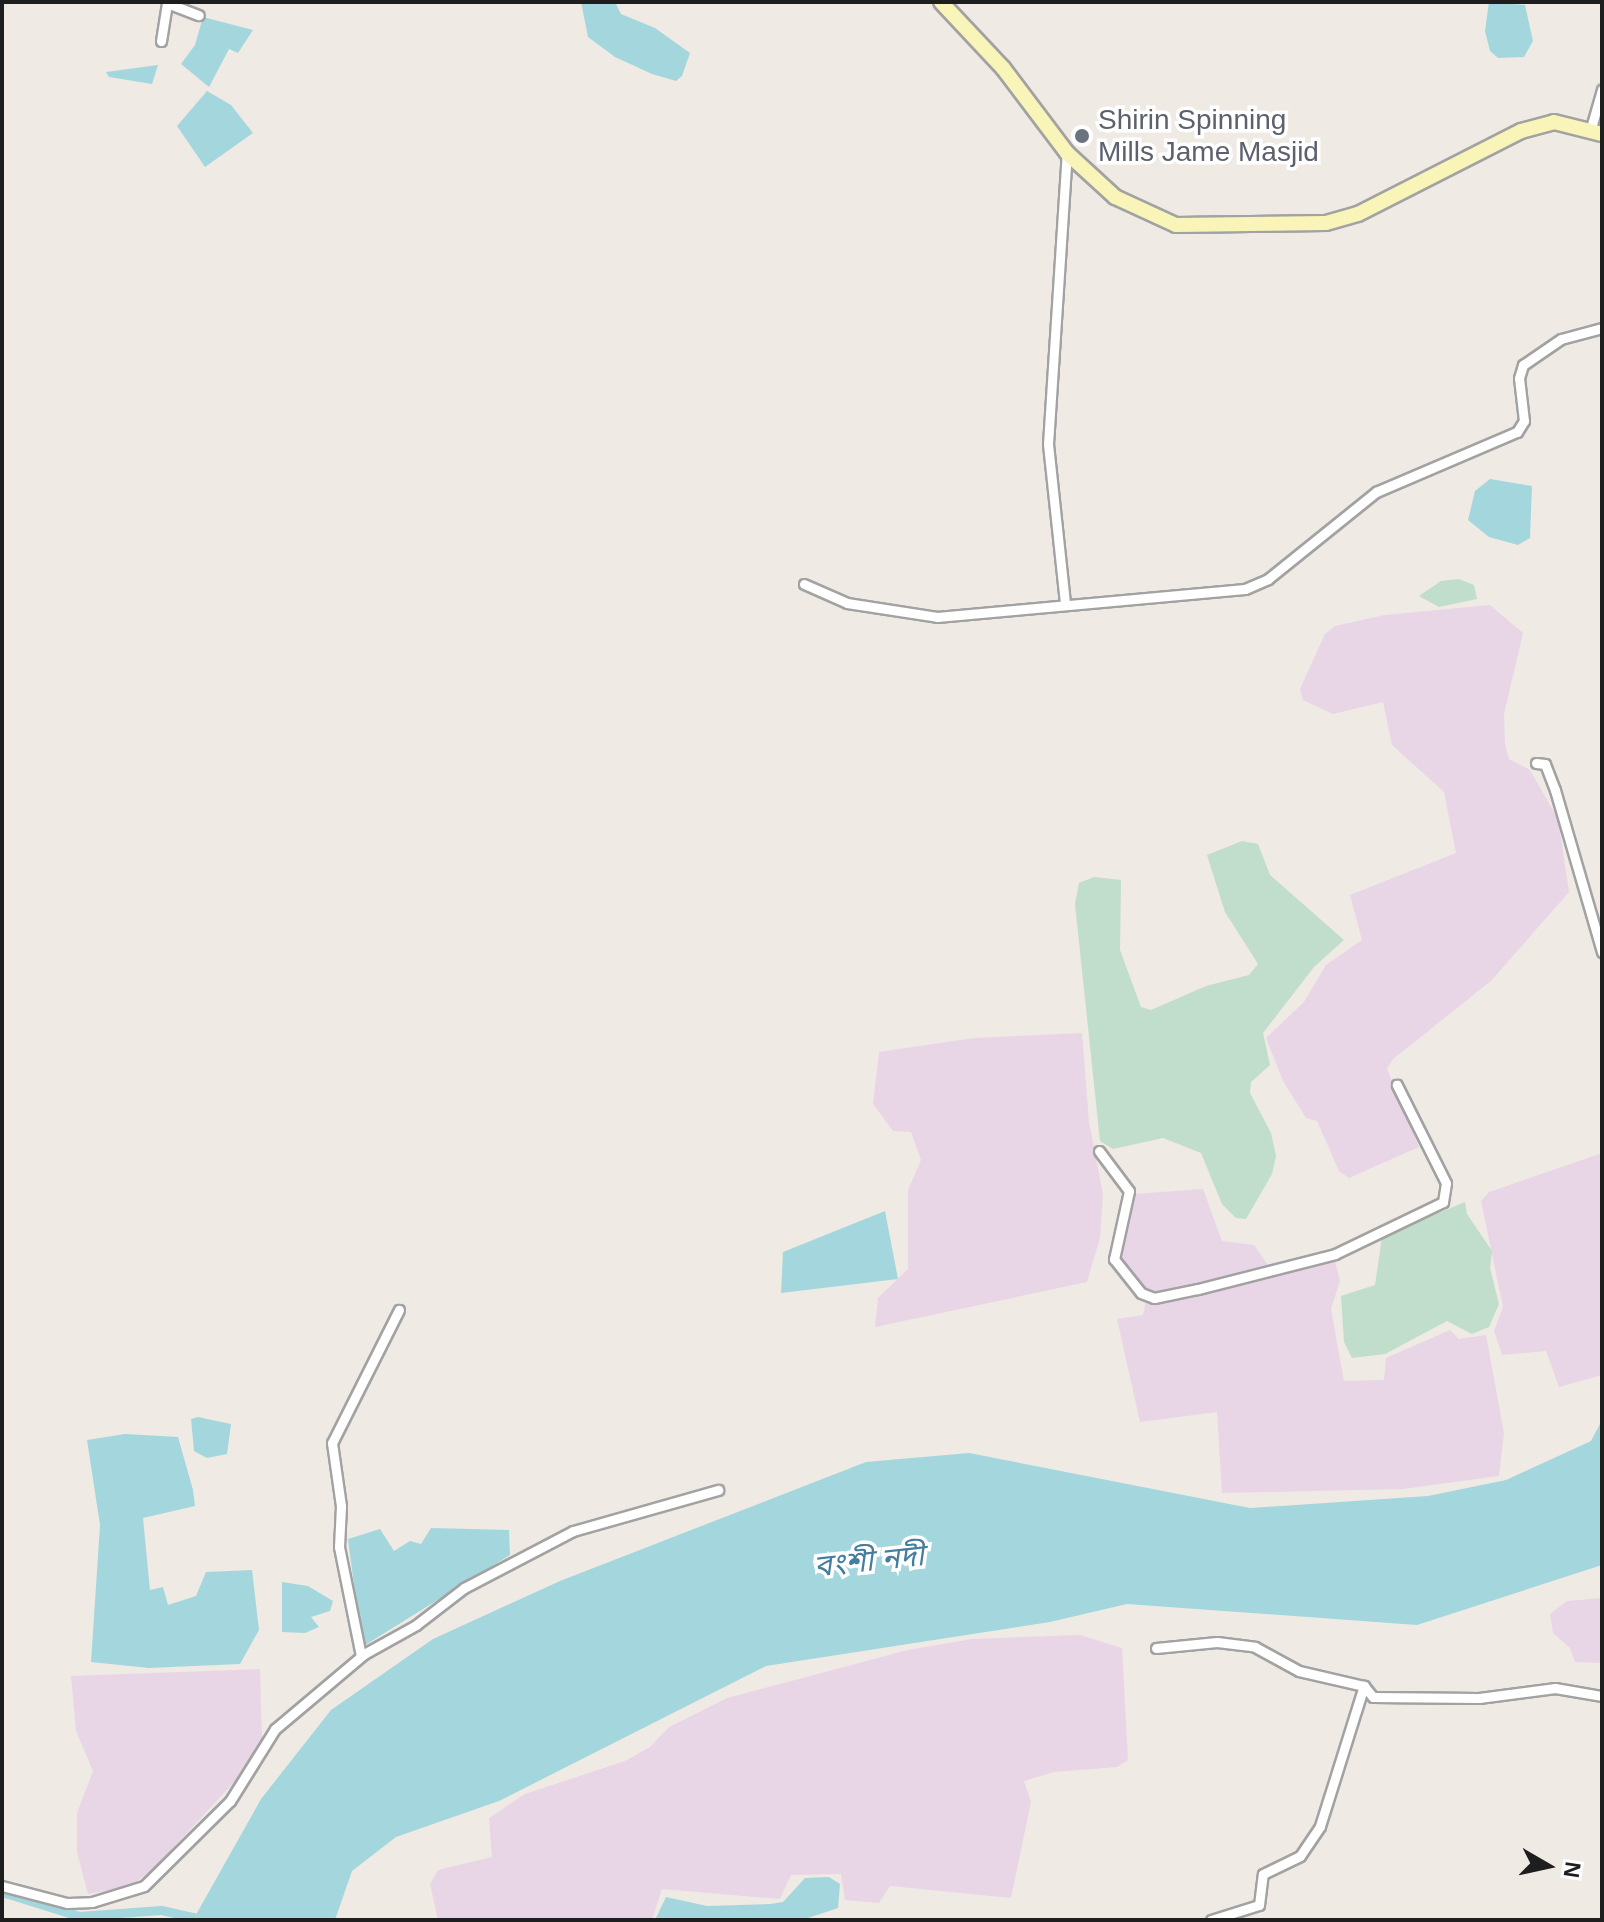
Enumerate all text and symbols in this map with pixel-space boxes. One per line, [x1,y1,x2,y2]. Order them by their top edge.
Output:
place label: Shirin Spinning Mills Jame Masjid [1098,103,1319,169]
marker: Shirin Spinning Mills Jame Masjid [1073,127,1091,145]
water label: বংশী নদী [812,1537,926,1585]
north arrow [1508,1826,1588,1906]
text: N [1559,1860,1586,1880]

